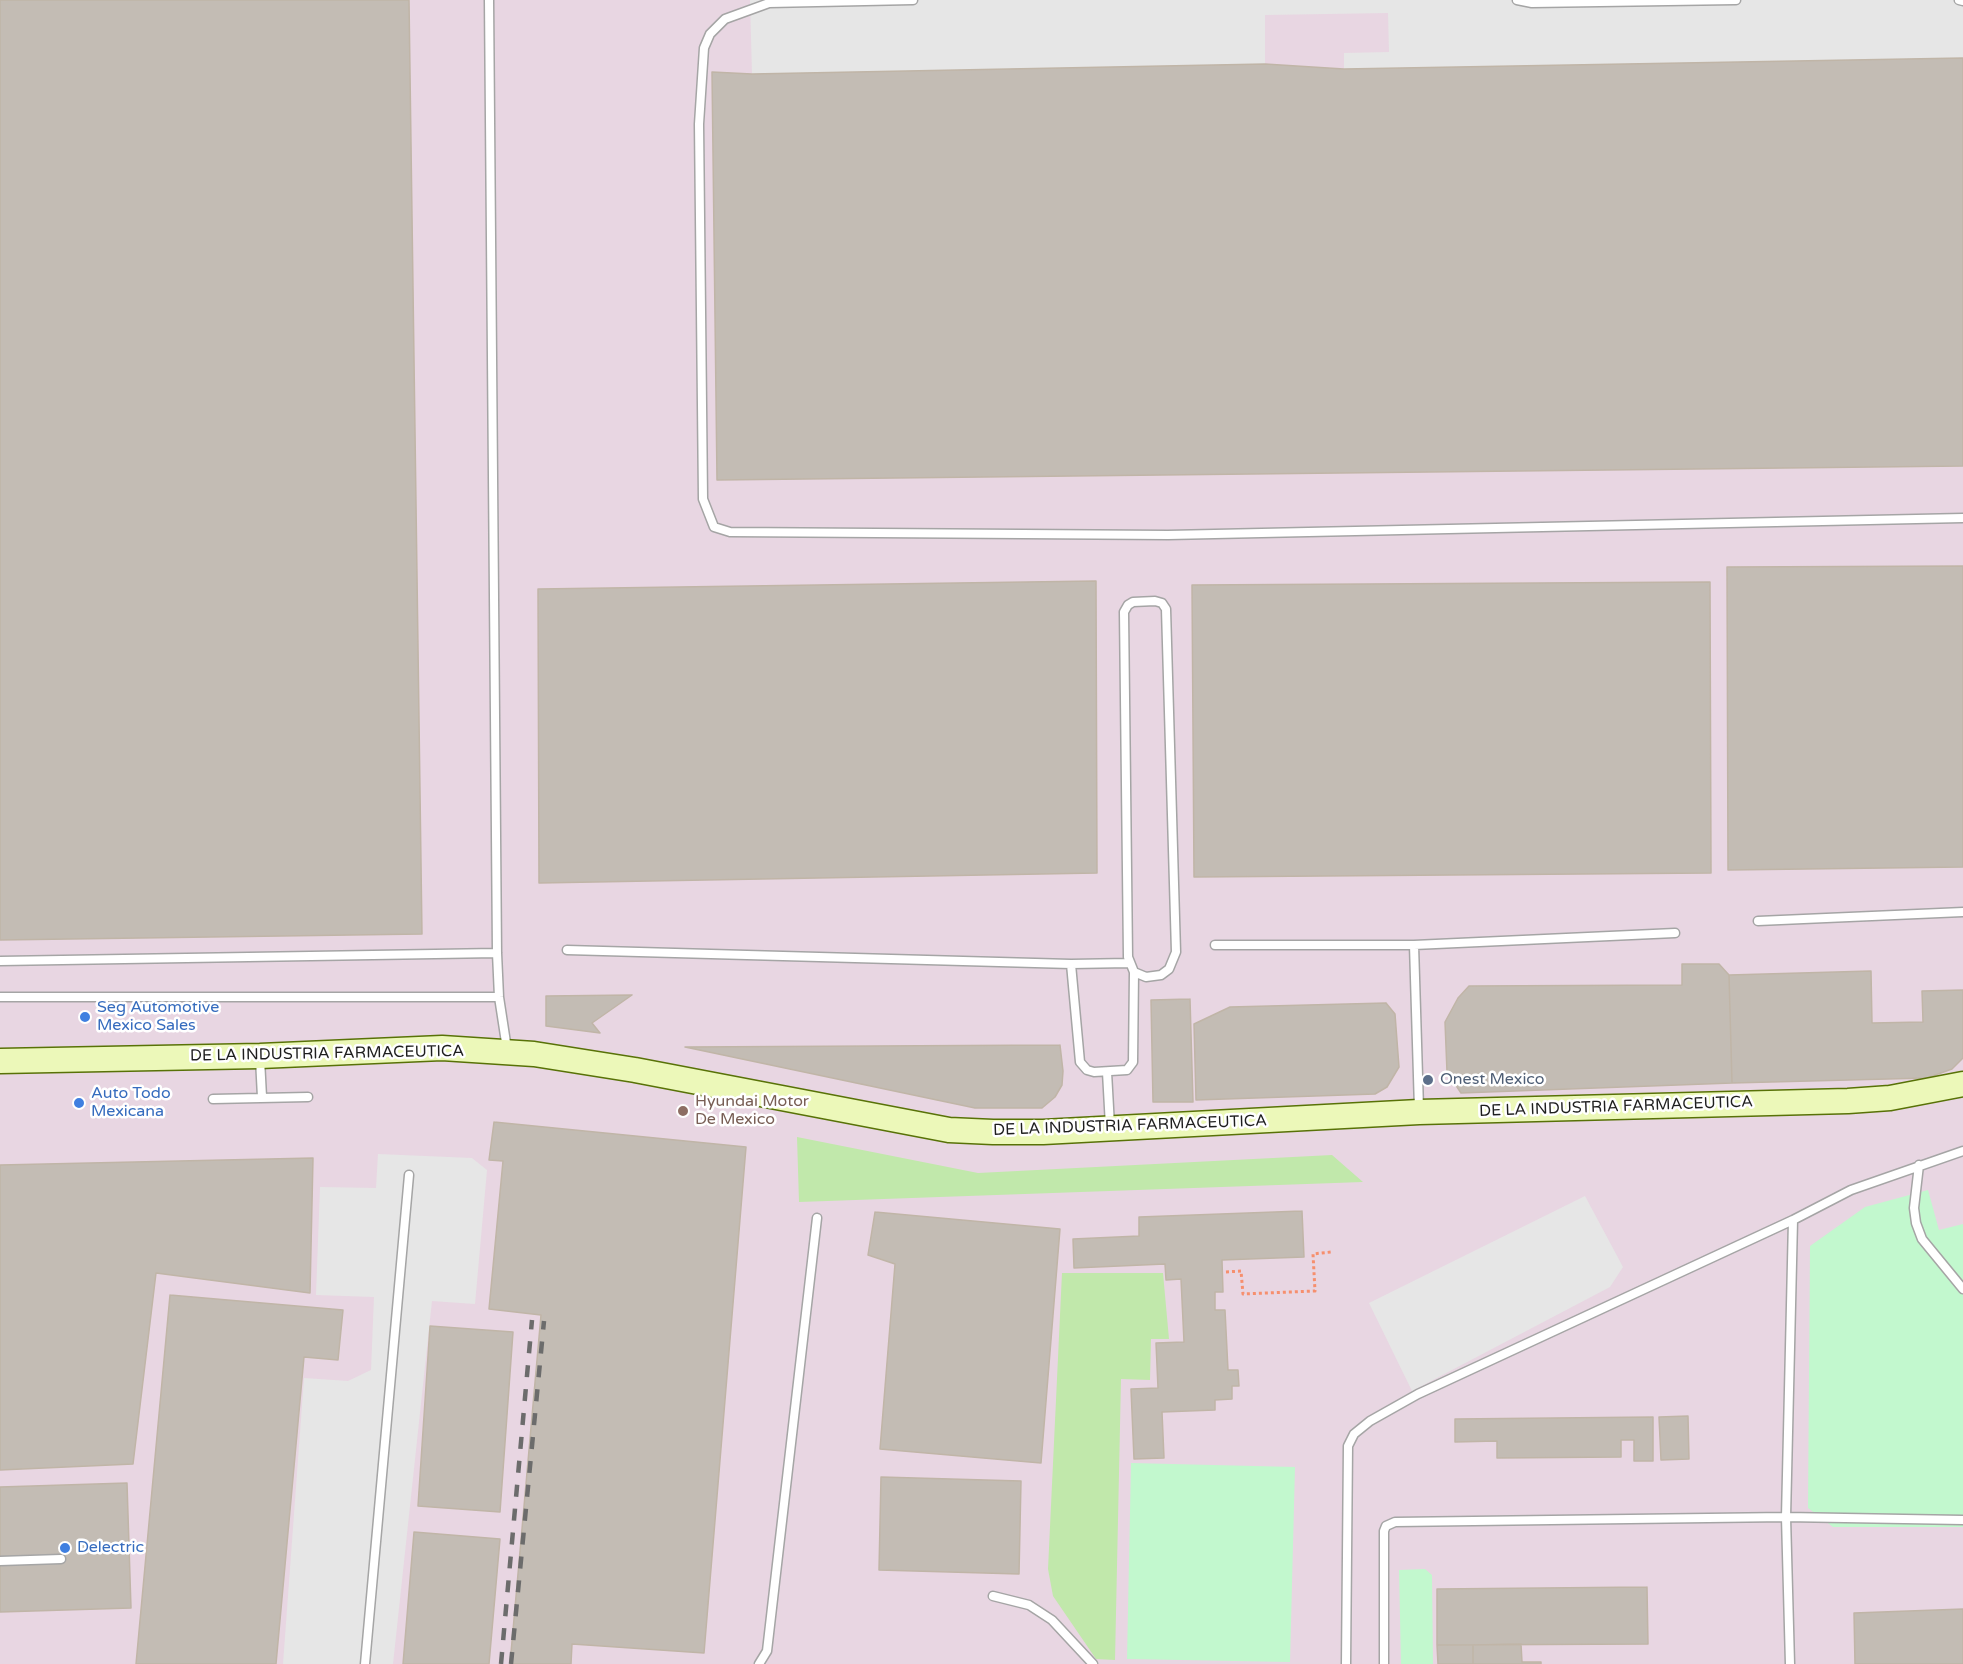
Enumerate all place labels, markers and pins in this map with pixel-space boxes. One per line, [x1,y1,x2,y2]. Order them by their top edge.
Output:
place label: Seg Automotive Mexico Sales [97,998,219,1036]
marker: Seg Automotive Mexico Sales [78,1010,92,1024]
place label: Onest Mexico [1440,1070,1545,1090]
marker: Onest Mexico [1421,1073,1435,1087]
place label: Auto Todo Mexicana [91,1084,171,1122]
place label: Hyundai Motor De Mexico [695,1092,809,1130]
marker: Auto Todo Mexicana [72,1096,86,1110]
marker: Hyundai Motor De Mexico [676,1104,690,1118]
place label: Delectric [77,1538,144,1558]
marker: Delectric [58,1541,72,1555]

